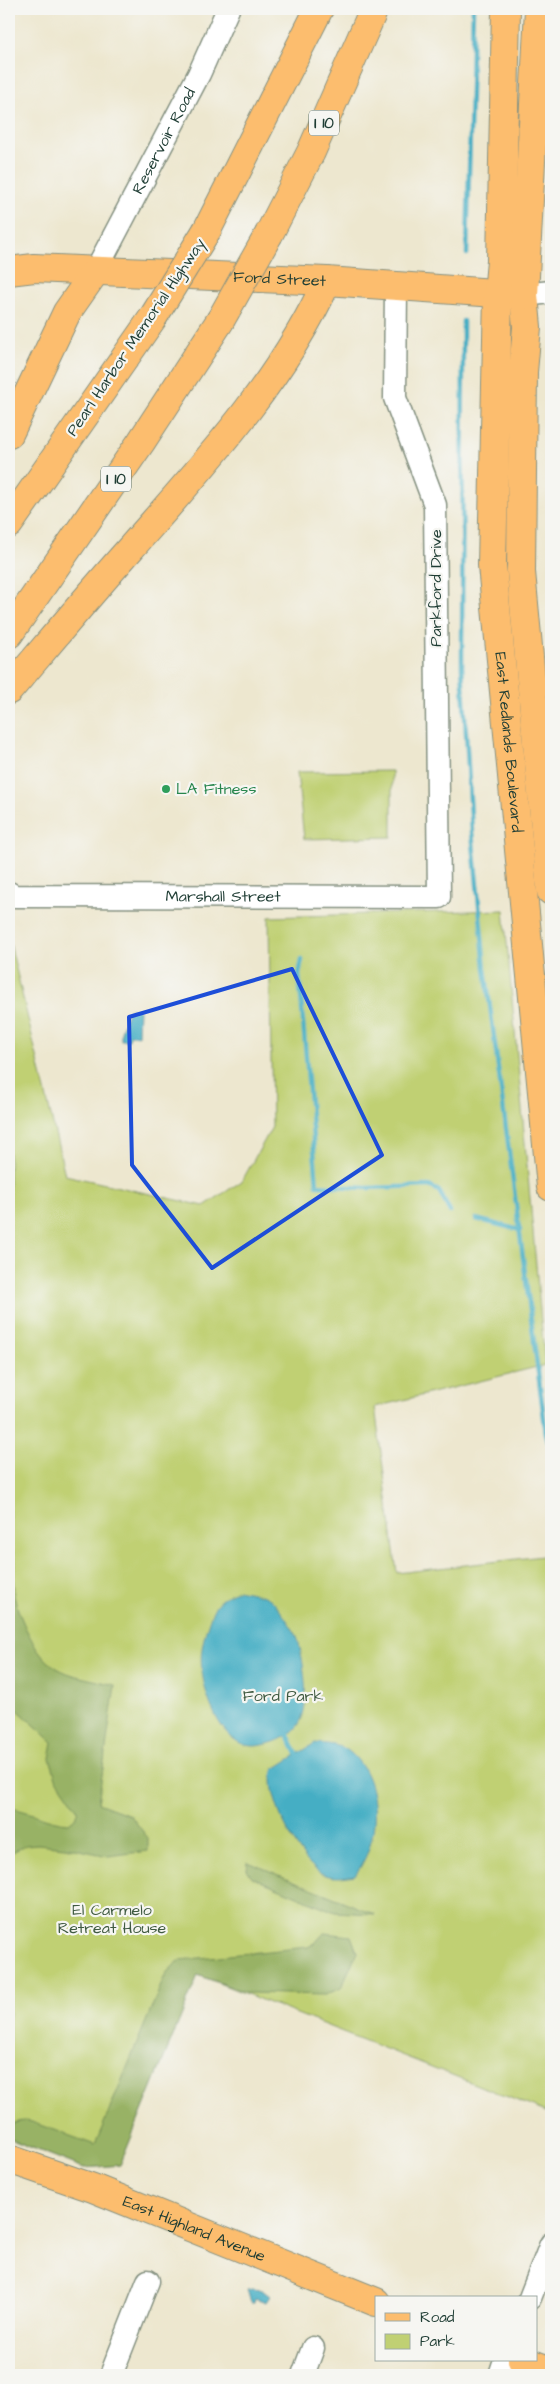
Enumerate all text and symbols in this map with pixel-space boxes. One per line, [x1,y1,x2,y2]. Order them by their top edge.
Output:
street label: Reservoir Road [127,84,201,198]
road number: I 10 [309,110,339,136]
street label: Pearl Harbor Memorial Highway [61,233,212,441]
street label: Ford Street [233,266,327,292]
road number: I 10 [101,466,131,492]
street label: Parkford Drive [425,529,447,647]
street label: East Redlands Boulevard [489,651,528,833]
place label: LA Fitness [176,778,256,800]
marker: LA Fitness [160,783,172,795]
street label: Marshall Street [166,885,281,908]
park label: Ford Park [243,1685,323,1707]
park label: El Carmelo Retreat House [58,1899,167,1939]
street label: East Highland Avenue [120,2190,269,2268]
legend [375,2296,538,2362]
text: Road [420,2307,455,2328]
text: Park [420,2331,455,2352]

